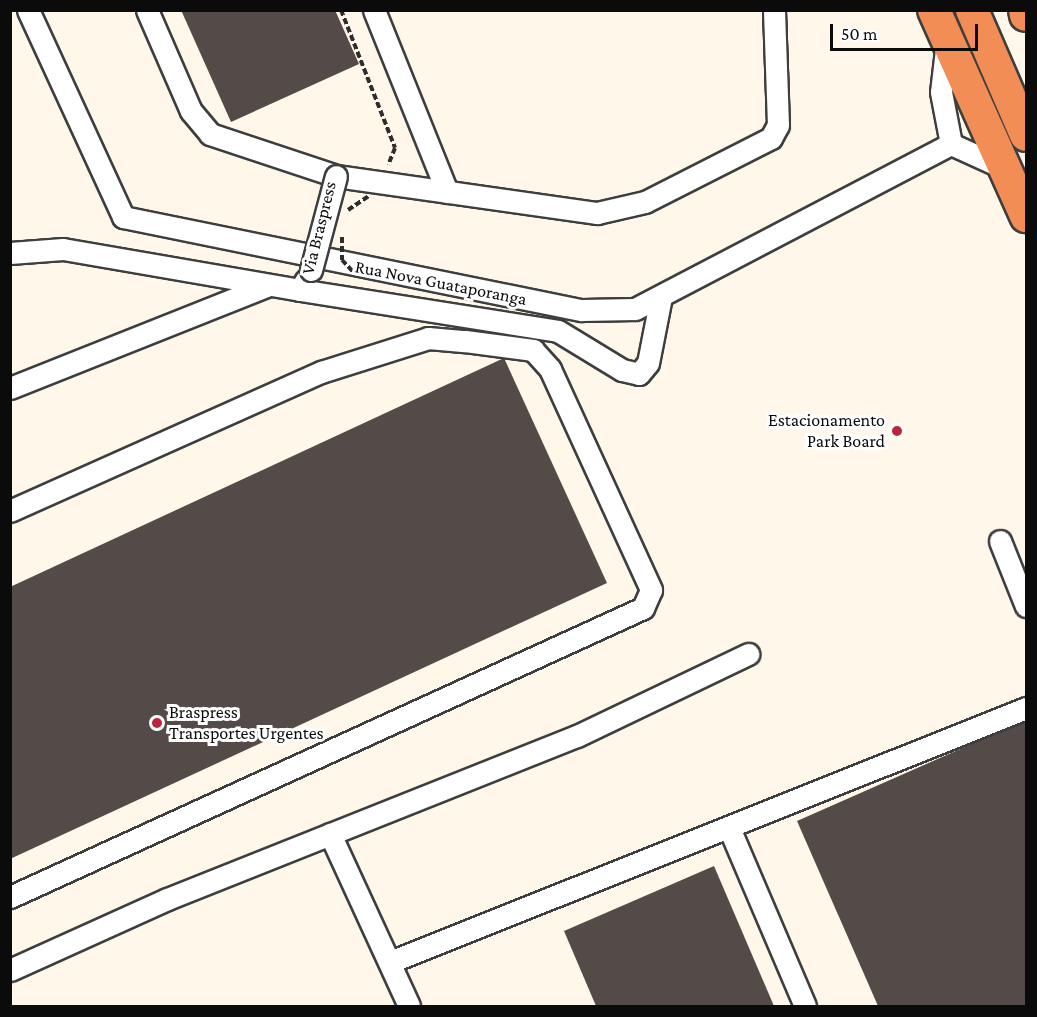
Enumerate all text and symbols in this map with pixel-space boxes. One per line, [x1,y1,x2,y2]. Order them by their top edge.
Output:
scale bar [833,12,982,50]
text: 50 m [841,24,878,44]
street label: Via Braspress [297,179,341,277]
street label: Rua Nova Guataporanga [353,256,529,310]
place label: Estacionamento Park Board [768,410,885,452]
marker: Estacionamento Park Board [890,424,904,438]
place label: Braspress Transportes Urgentes [169,702,324,744]
marker: Braspress Transportes Urgentes [150,716,164,730]

